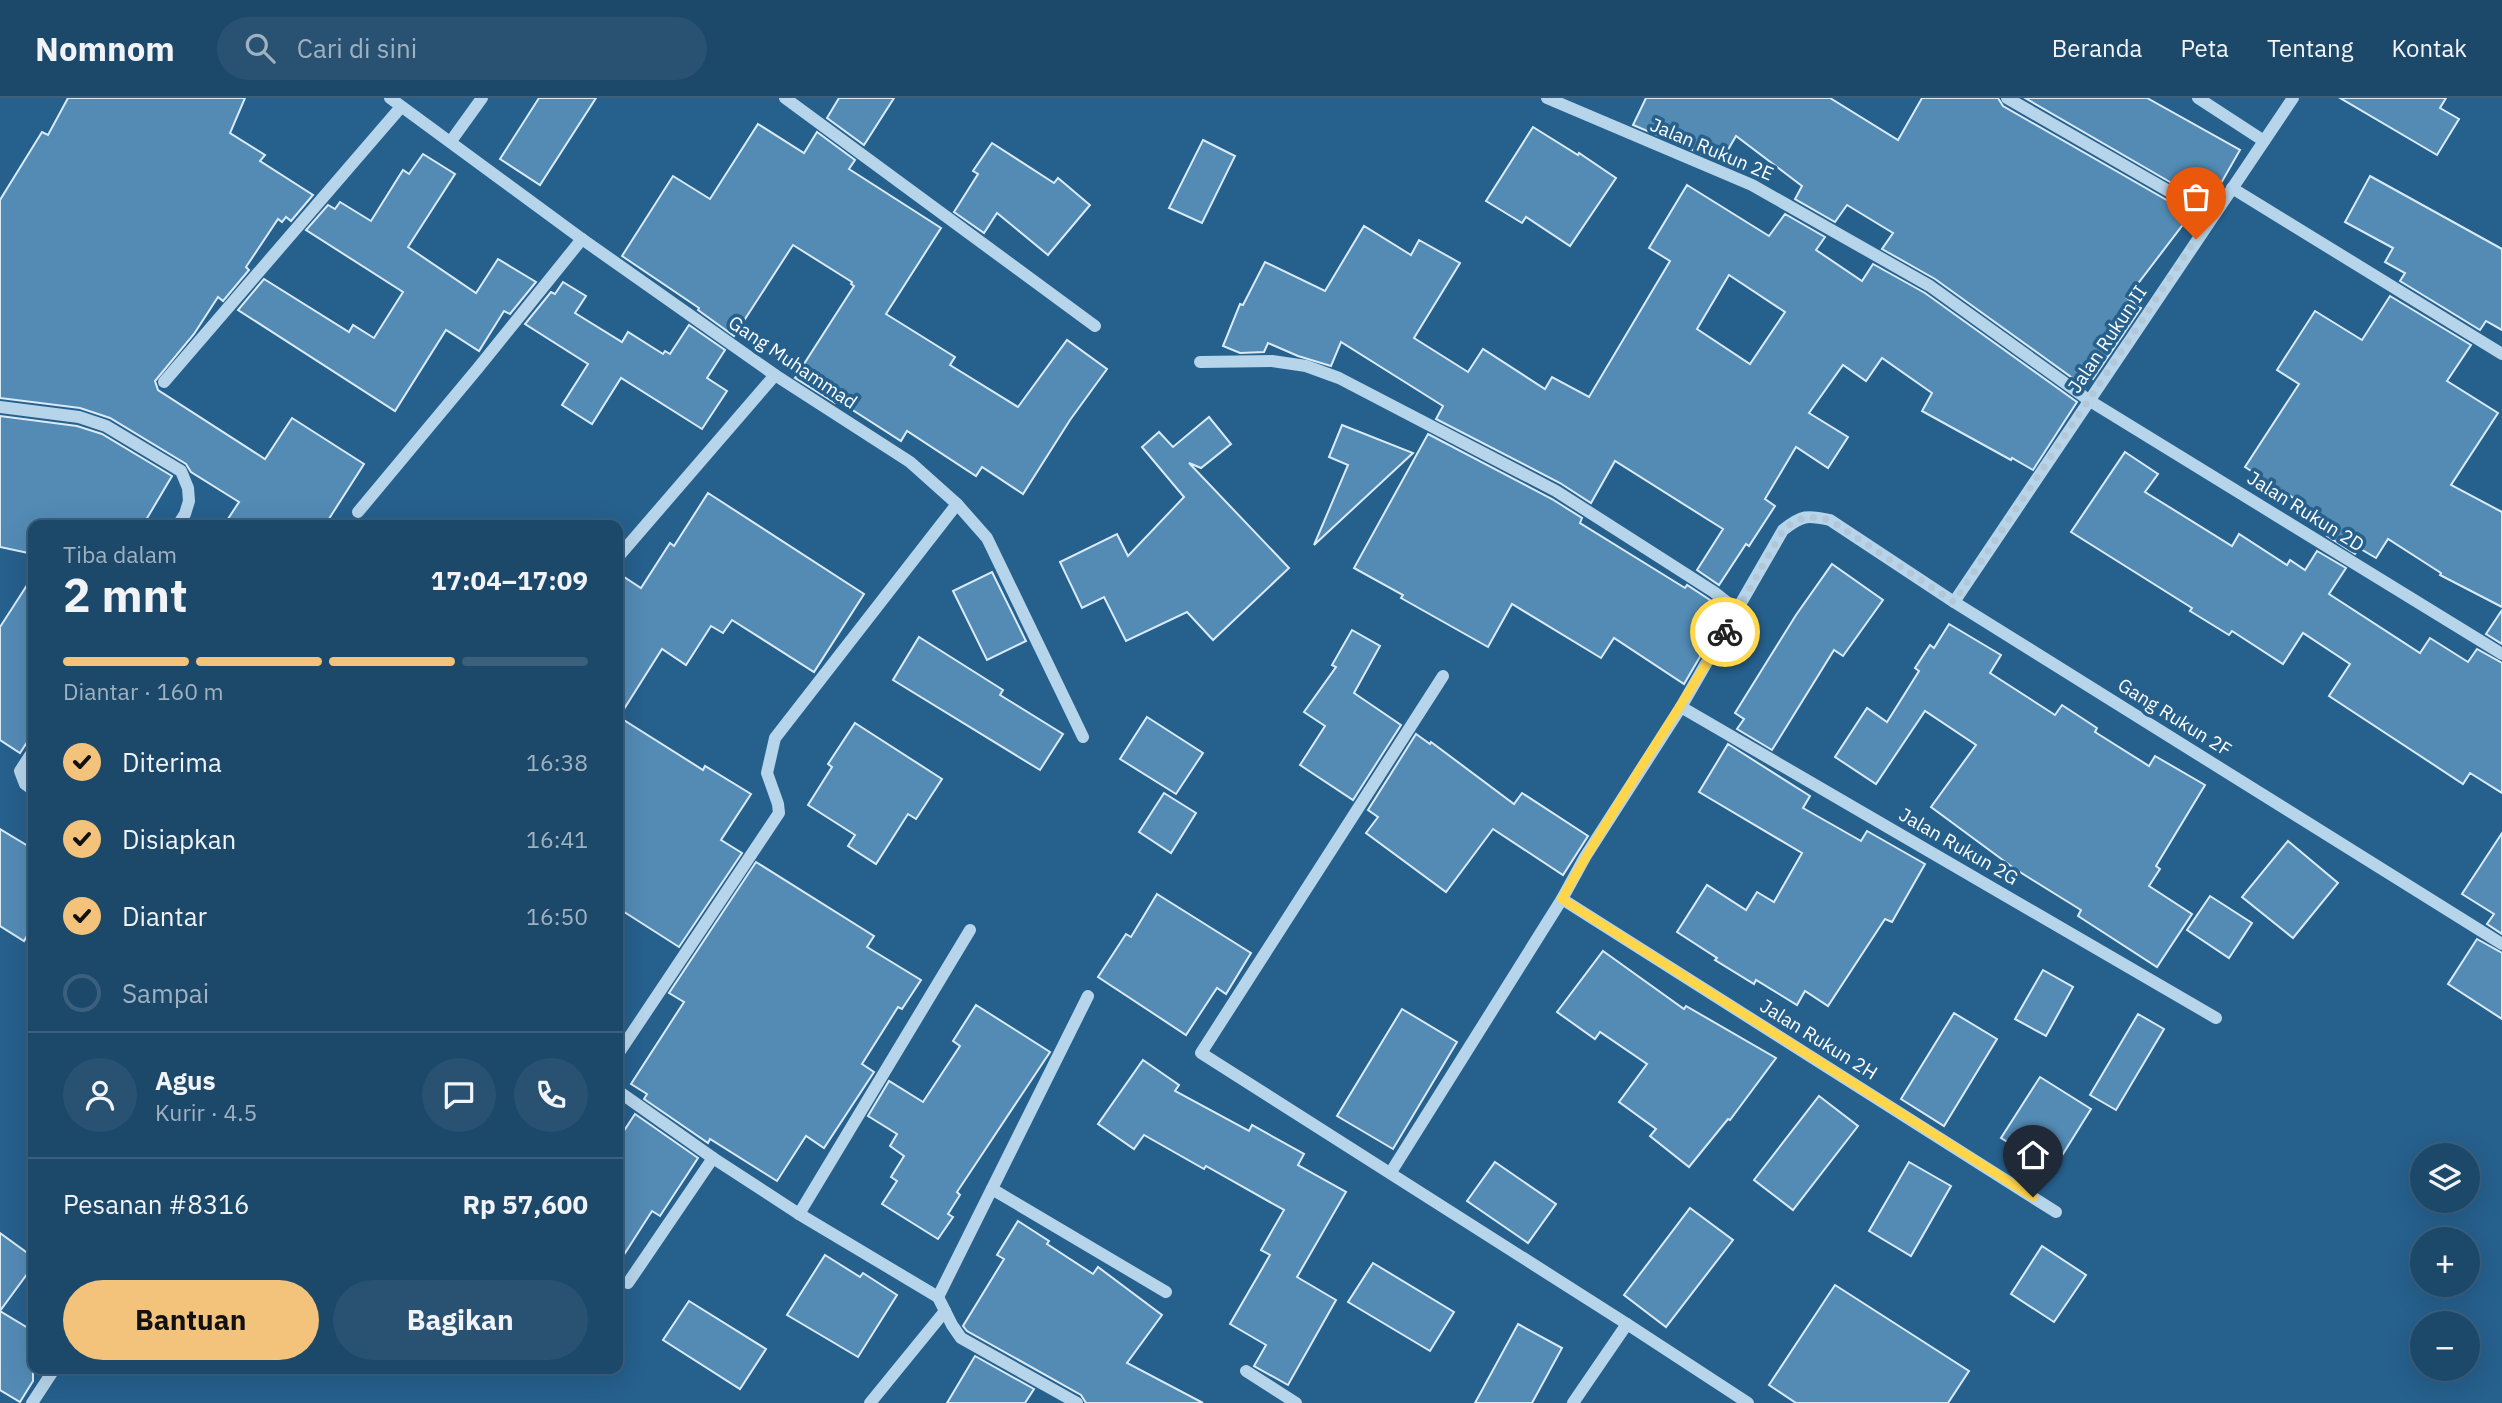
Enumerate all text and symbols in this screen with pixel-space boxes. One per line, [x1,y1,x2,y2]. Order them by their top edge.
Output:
search box [217,17,707,80]
text: Nomnom [35,27,175,70]
icon: search [241,29,279,67]
text: Cari di sini [297,31,417,65]
text: Beranda [2052,32,2142,64]
text: Peta [2180,32,2229,64]
text: Tentang [2267,32,2353,64]
text: Kontak [2391,32,2467,64]
street label: Jalan Rukun 2E [1647,112,1777,186]
pin [2166,167,2226,239]
icon: bag [2177,178,2215,216]
street label: Jalan Rukun II [2062,281,2152,397]
street label: Gang Muhammad [724,310,862,414]
street label: Jalan Rukun 2D [2243,465,2369,557]
text: Tiba dalam [63,539,177,569]
text: 17:04–17:09 [431,563,588,597]
text: 2 mnt [63,565,188,625]
courier [1690,597,1760,667]
icon: bike [1706,613,1744,651]
street label: Gang Rukun 2F [2114,673,2236,761]
text: Diantar · 160 m [63,676,224,706]
icon: check [63,743,101,781]
text: Diterima [122,745,222,779]
text: 16:38 [526,747,588,777]
street label: Jalan Rukun 2G [1895,802,2023,890]
icon: check [63,820,101,858]
text: Disiapkan [122,822,236,856]
text: 16:41 [526,824,588,854]
icon: check [63,897,101,935]
text: Diantar [122,899,207,933]
text: 16:50 [526,901,588,931]
text: Sampai [122,976,209,1010]
street label: Jalan Rukun 2H [1756,993,1882,1085]
button: person [63,1058,137,1132]
button: chat [422,1058,496,1132]
button: phone [514,1058,588,1132]
text: Agus [155,1063,216,1097]
text: Kurir · 4.5 [155,1097,257,1127]
pin [2003,1125,2063,1197]
icon: home [2014,1136,2052,1174]
map controls [2410,1143,2480,1381]
button: layers [2410,1143,2480,1213]
text: Pesanan #8316 [63,1187,250,1221]
text: Rp 57,600 [462,1187,588,1221]
button: + [2410,1227,2480,1297]
button: Bantuan [63,1280,319,1360]
button: Bagikan [333,1280,588,1360]
button: − [2410,1311,2480,1381]

